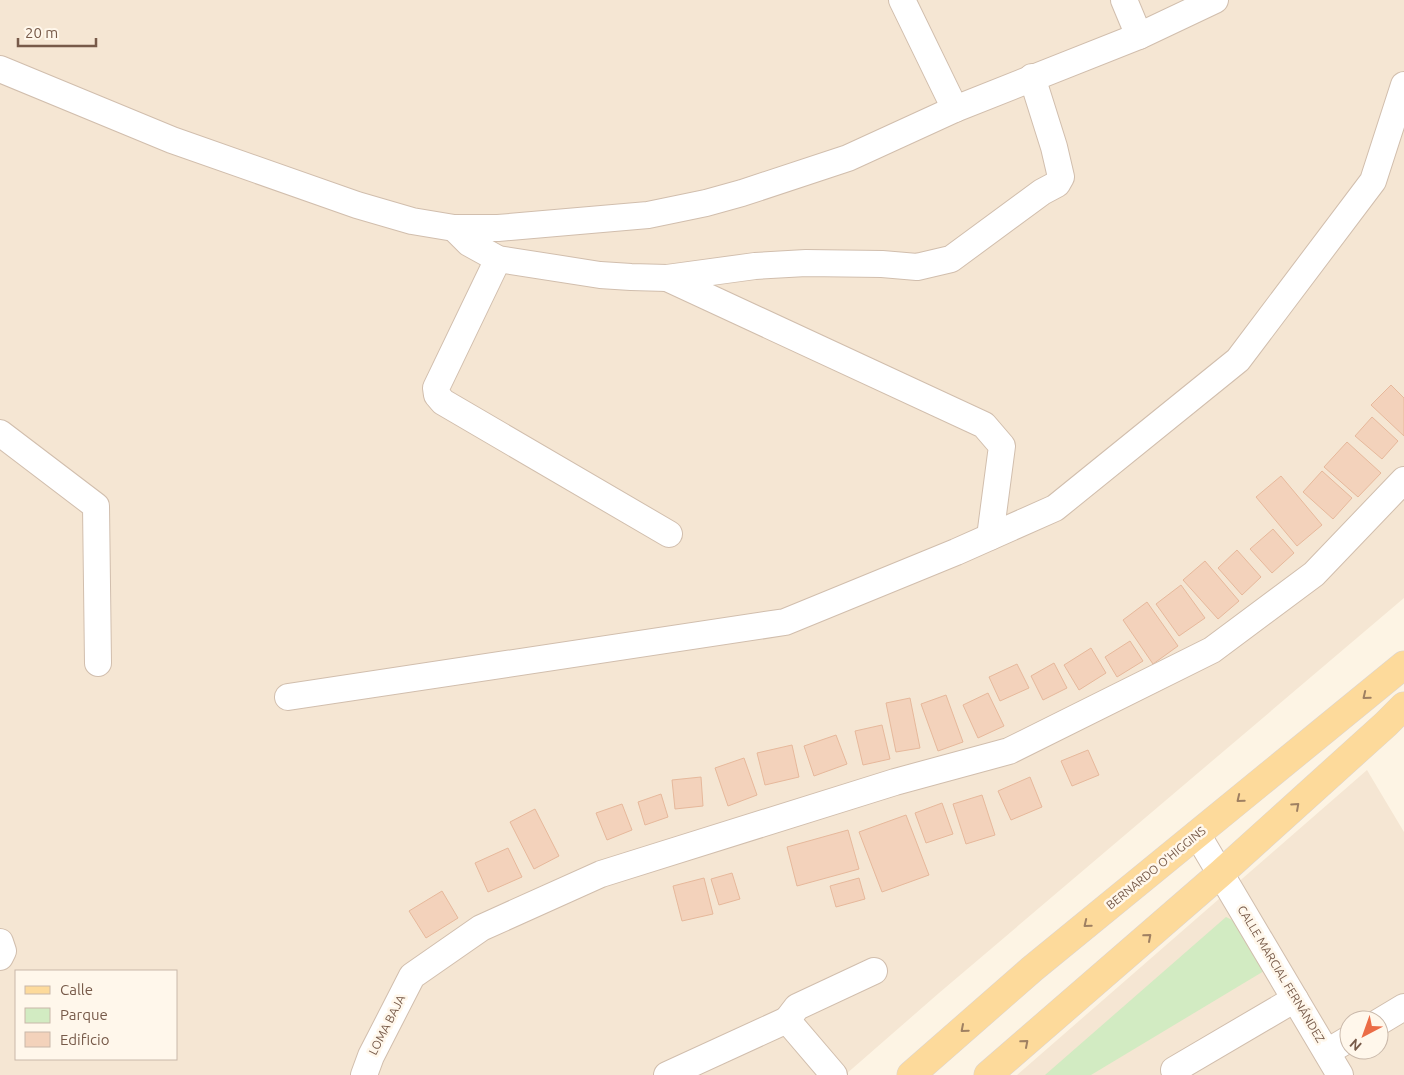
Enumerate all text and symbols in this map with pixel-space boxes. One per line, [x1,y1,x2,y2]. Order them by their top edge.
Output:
scale bar [18,15,95,47]
text: 20 m [25,24,58,41]
one-way arrow [1363,691,1372,699]
one-way arrow [1237,793,1246,801]
one-way arrow [1290,803,1299,812]
street label: BERNARDO O'HIGGINS [1104,824,1208,912]
street label: CALLE MARCIAL FERNÁNDEZ [1235,903,1328,1045]
one-way arrow [1084,918,1093,926]
one-way arrow [1143,933,1152,942]
legend [15,970,178,1060]
text: Calle [60,981,93,998]
street label: LOMA BAJA [366,992,407,1057]
text: Parque [60,1006,108,1023]
north arrow [1339,1010,1389,1060]
one-way arrow [960,1023,969,1032]
text: Edificio [60,1031,109,1048]
text: N [1346,1035,1365,1054]
one-way arrow [1020,1040,1029,1049]

